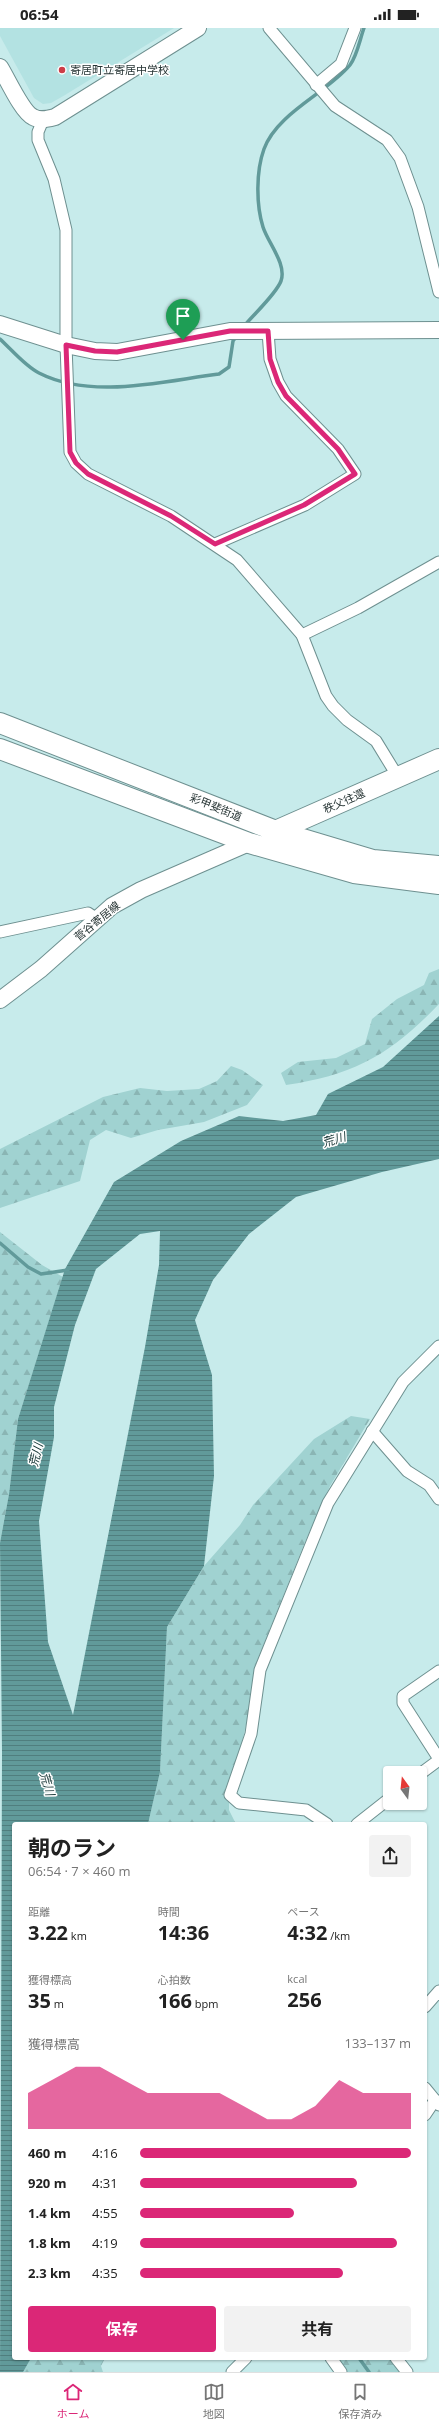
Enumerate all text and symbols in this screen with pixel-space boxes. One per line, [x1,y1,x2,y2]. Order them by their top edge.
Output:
text: 06:54 [20,4,59,24]
place label: 寄居町立寄居中学校 [70,62,169,77]
marker: 寄居町立寄居中学校 [57,65,67,75]
pin [166,299,200,340]
icon: arrive [172,305,194,327]
street label: 秩父往還 [321,785,367,816]
street label: 彩甲斐街道 [188,789,244,824]
street label: 菅谷寄居線 [71,897,123,944]
water label: 荒川 [320,1127,350,1151]
water label: 荒川 [25,1439,47,1468]
north arrow [383,1766,427,1810]
map controls [383,1766,427,1810]
water label: 荒川 [36,1770,60,1800]
text: 朝のラン [28,1832,116,1862]
button: share [369,1835,411,1877]
text: 06:54 · 7 × 460 m [28,1862,131,1880]
text: 距離 [28,1904,50,1919]
text: 時間 [158,1904,180,1919]
text: ペース [287,1904,320,1919]
text: 3.22 [28,1919,68,1946]
text: 14:36 [158,1919,209,1946]
text: 4:32 [287,1919,327,1946]
text: km [68,1928,87,1943]
text: /km [327,1928,350,1943]
text: kcal [287,1971,307,1986]
text: 獲得標高 [28,1972,72,1987]
text: 心拍数 [158,1972,191,1987]
text: 256 [287,1986,322,2013]
text: 35 [28,1987,51,2014]
text: 166 [158,1987,192,2014]
text: m [51,1996,64,2011]
text: bpm [192,1996,218,2011]
text: 133–137 m [344,2034,411,2052]
text: 獲得標高 [28,2035,80,2053]
text: 460 m [28,2144,66,2162]
text: 4:16 [92,2144,118,2162]
text: 920 m [28,2174,66,2192]
text: 4:31 [92,2174,118,2192]
text: 1.4 km [28,2204,71,2222]
text: 4:55 [92,2204,118,2222]
text: 1.8 km [28,2234,71,2252]
text: 4:19 [92,2234,118,2252]
text: 2.3 km [28,2264,71,2282]
text: 4:35 [92,2264,118,2282]
button: 保存 [28,2306,216,2352]
button: 共有 [224,2306,411,2352]
tab: ホーム [57,2381,89,2421]
tab: 地図 [203,2381,225,2421]
tab: 保存済み [338,2381,382,2421]

